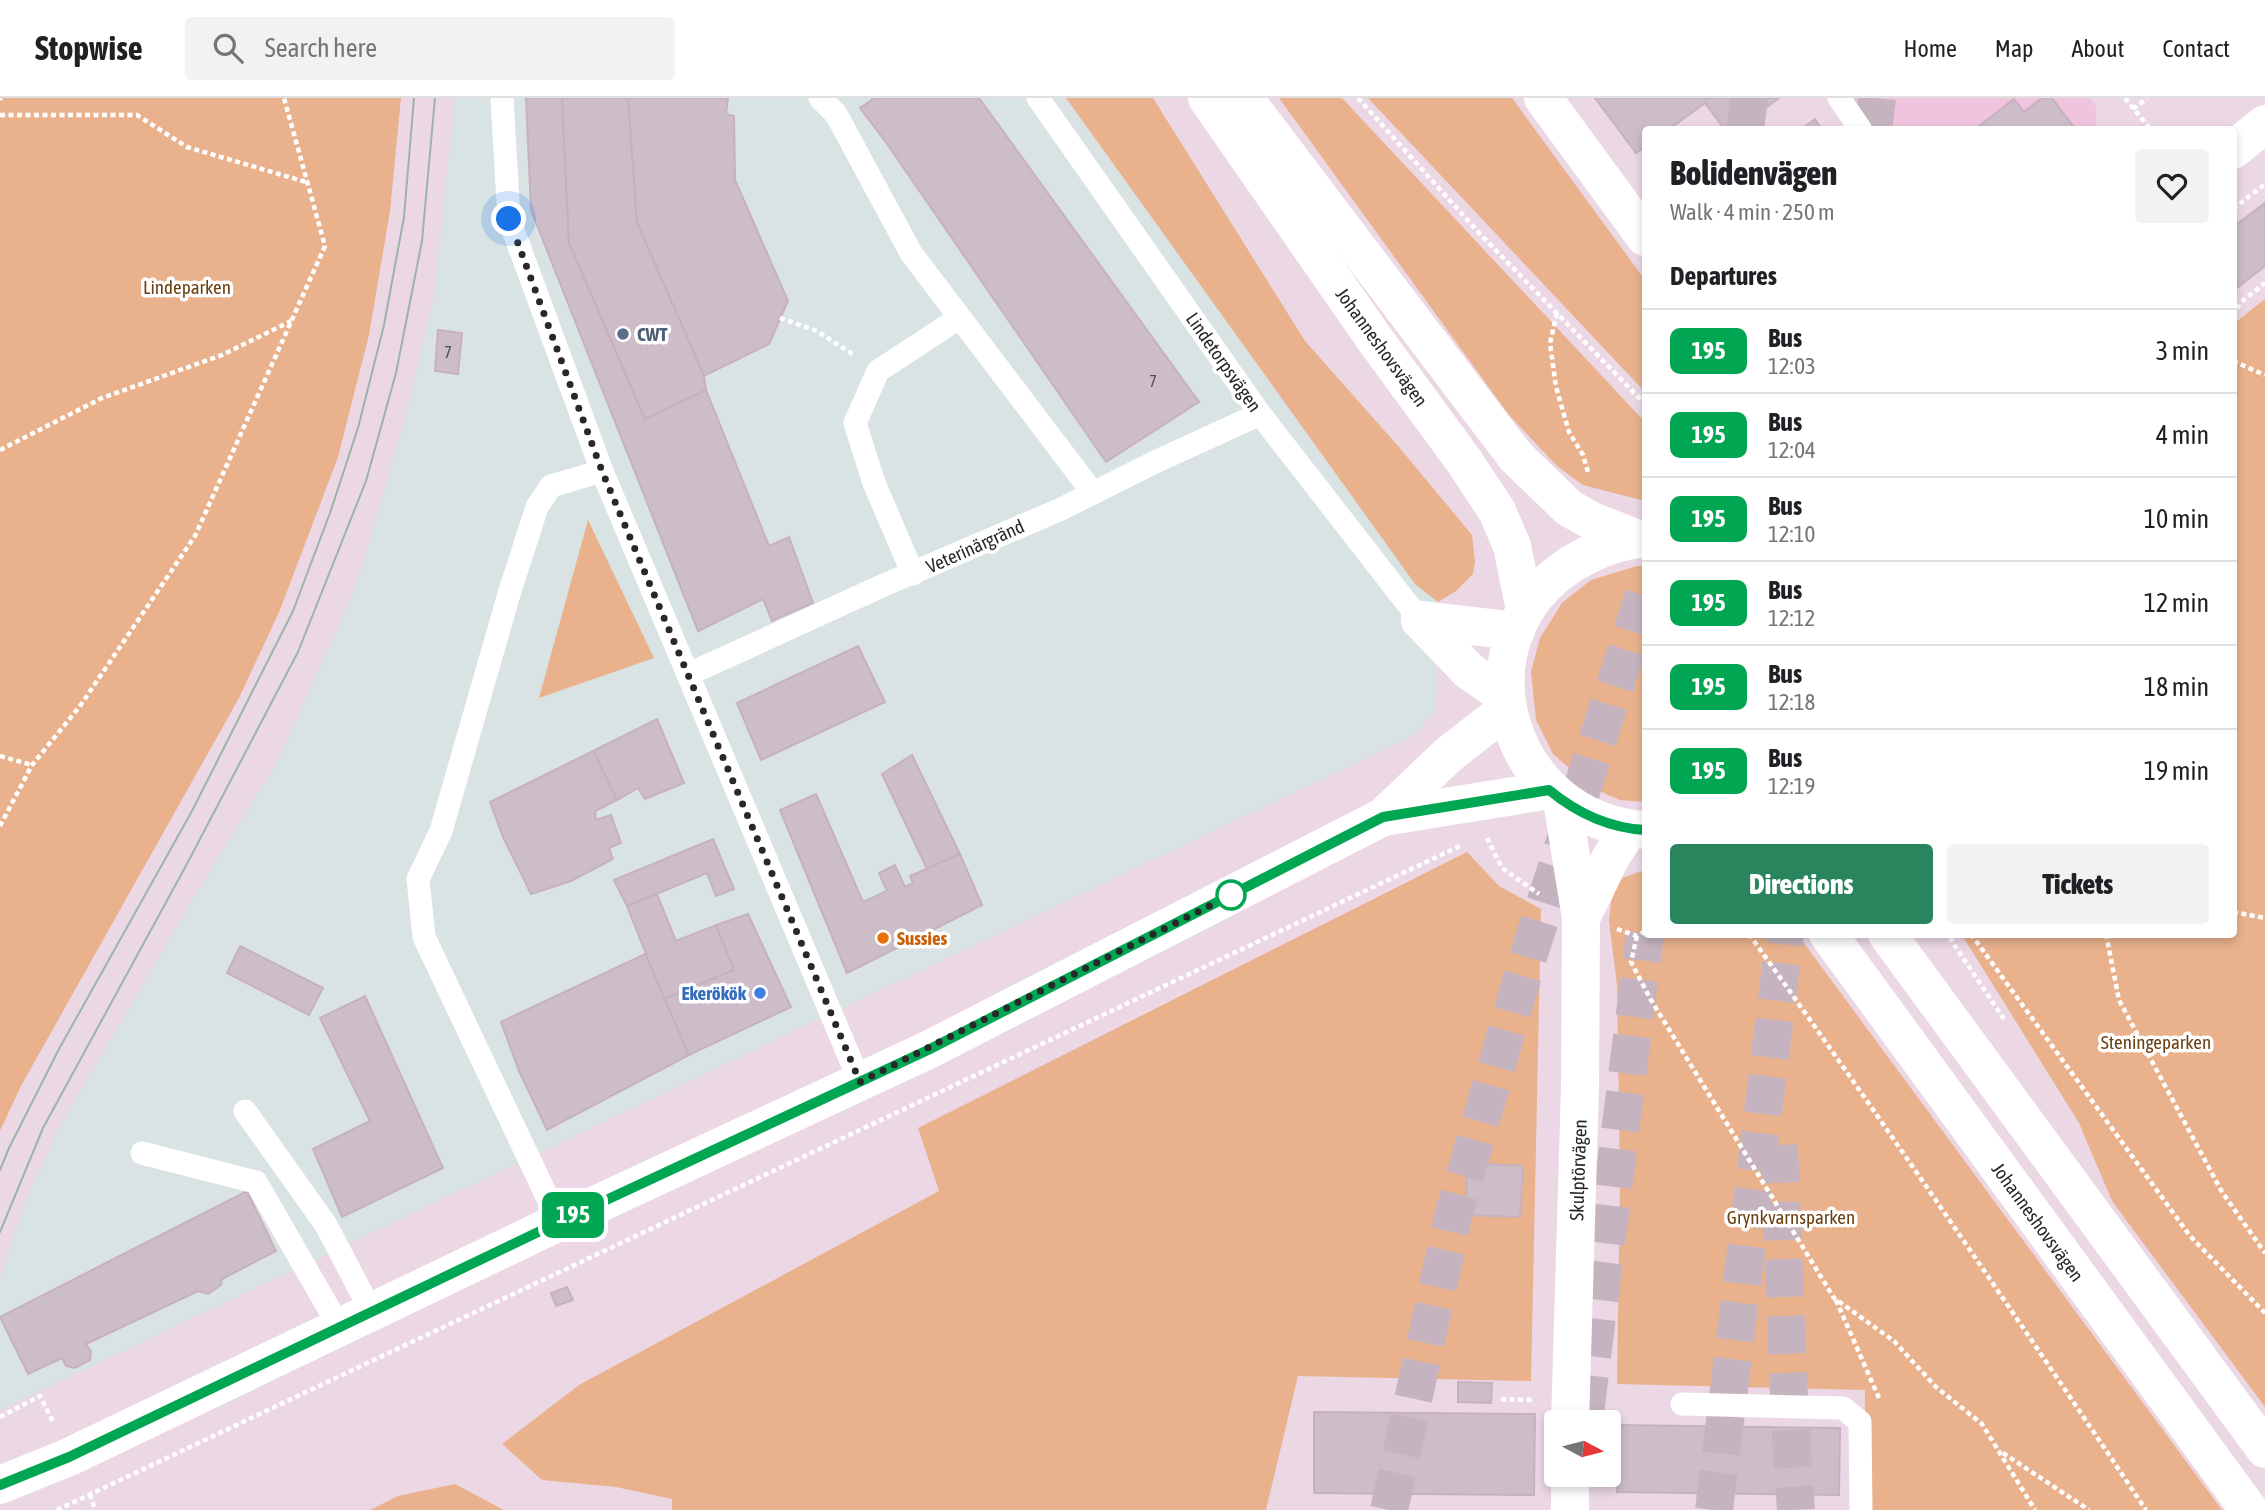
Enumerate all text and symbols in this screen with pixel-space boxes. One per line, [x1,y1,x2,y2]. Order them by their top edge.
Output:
search box [185,17,675,80]
text: Stopwise [35,29,143,67]
icon: search [209,29,247,67]
text: Search here [265,33,377,63]
text: Home [1903,35,1957,62]
text: Map [1995,35,2033,62]
text: About [2071,35,2124,62]
text: Contact [2162,35,2230,62]
button: heart [2135,149,2209,223]
text: Bolidenvägen [1670,154,1837,192]
text: Walk · 4 min · 250 m [1670,199,1834,225]
your location [491,201,526,236]
text: Departures [1670,261,1777,291]
park label: Lindeparken [143,276,231,298]
street label: Johanneshovsvägen [1332,283,1432,411]
street label: Lindetorpsvägen [1182,308,1266,416]
place label: CWT [637,323,668,345]
text: Bus [1768,323,1802,353]
marker: CWT [615,326,631,342]
text: 3 min [2156,336,2209,366]
text: 195 [1692,337,1725,364]
house number: 7 [444,343,452,361]
text: 12:03 [1768,353,1816,379]
house number: 7 [1149,372,1157,390]
text: Bus [1768,407,1802,437]
text: 4 min [2156,420,2209,450]
text: 195 [1692,421,1725,448]
text: 12:04 [1768,437,1816,463]
text: Bus [1768,491,1802,521]
text: 10 min [2144,504,2209,534]
text: 195 [1692,505,1725,532]
street label: Veterinärgränd [923,515,1027,577]
text: 12:10 [1768,521,1815,547]
text: Bus [1768,575,1802,605]
text: 12 min [2144,588,2209,618]
text: 195 [1692,589,1725,616]
text: 12:12 [1768,605,1815,631]
text: Bus [1768,659,1802,689]
text: 18 min [2144,672,2209,702]
text: 195 [1692,673,1725,700]
text: 12:18 [1768,689,1815,715]
text: Bus [1768,743,1802,773]
text: 19 min [2144,756,2209,786]
text: 195 [1692,757,1725,784]
text: 12:19 [1768,773,1815,799]
button: Directions [1670,844,1933,924]
button: Tickets [1947,844,2209,924]
unlabelled marker [1216,880,1246,910]
place label: Sussies [897,927,948,949]
marker: Sussies [875,930,891,946]
place label: Ekerökök [681,982,747,1004]
marker: Ekerökök [752,985,768,1001]
park label: Steningeparken [2101,1031,2211,1053]
street label: Skulptörvägen [1565,1119,1591,1221]
street label: Johanneshovsvägen [1988,1158,2088,1286]
line badge: 195 [533,1192,613,1238]
text: 195 [556,1201,590,1228]
park label: Grynkvarnsparken [1727,1206,1855,1228]
north arrow [1544,1410,1620,1488]
map controls [1544,1410,1621,1487]

